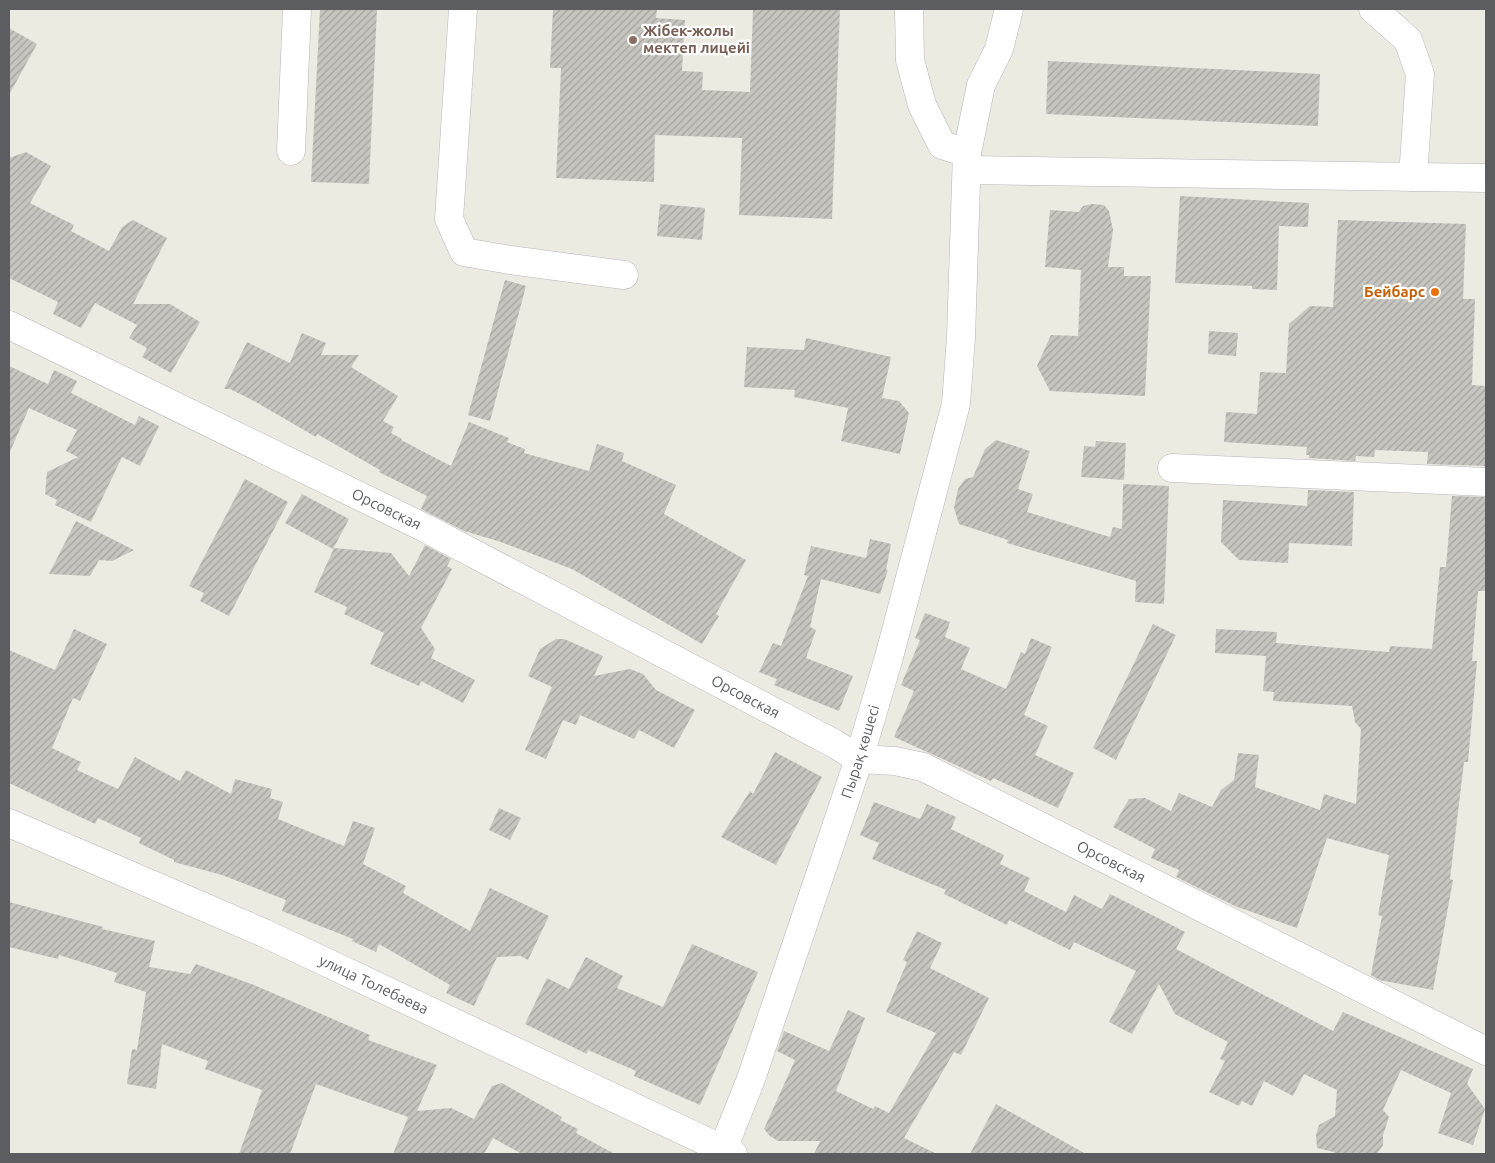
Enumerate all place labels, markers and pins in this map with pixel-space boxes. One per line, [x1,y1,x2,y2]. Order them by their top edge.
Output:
place label: Жібек-жолы мектеп лицейі [643,22,750,56]
marker: Жібек-жолы мектеп лицейі [627,34,639,46]
place label: Бейбарс [1364,283,1425,300]
marker: Бейбарс [1429,286,1441,298]

